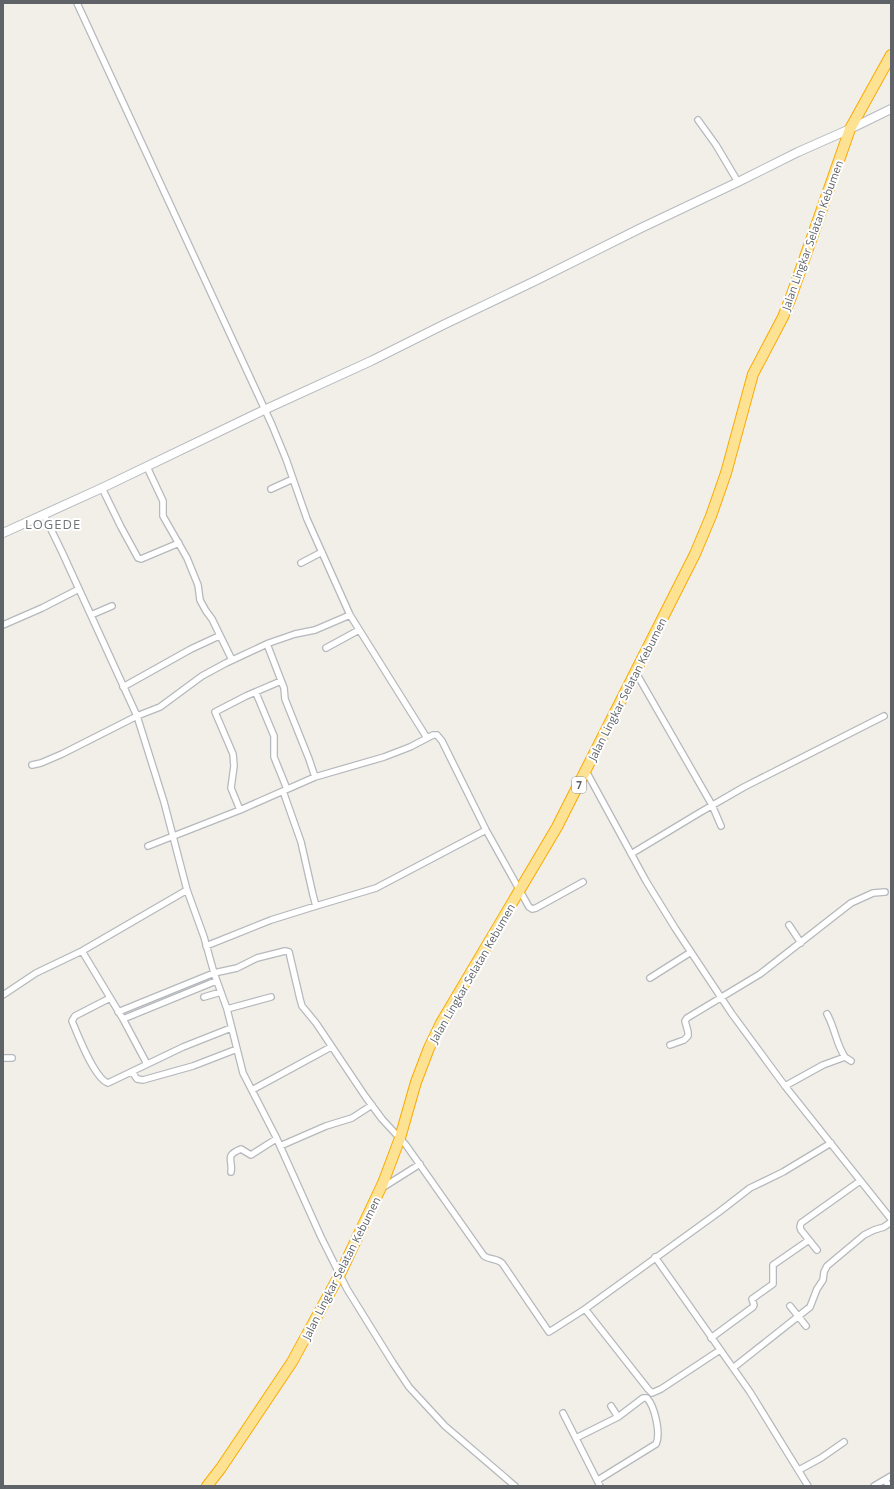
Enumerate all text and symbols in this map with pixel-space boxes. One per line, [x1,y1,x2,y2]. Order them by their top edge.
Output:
street label: Jalan Lingkar Selatan Kebumen [778,158,846,313]
district label: LOGEDE [25,515,81,533]
street label: Jalan Lingkar Selatan Kebumen [584,615,670,764]
road number: 7 [572,777,586,793]
street label: Jalan Lingkar Selatan Kebumen [425,901,518,1046]
street label: Jalan Lingkar Selatan Kebumen [298,1194,384,1343]

